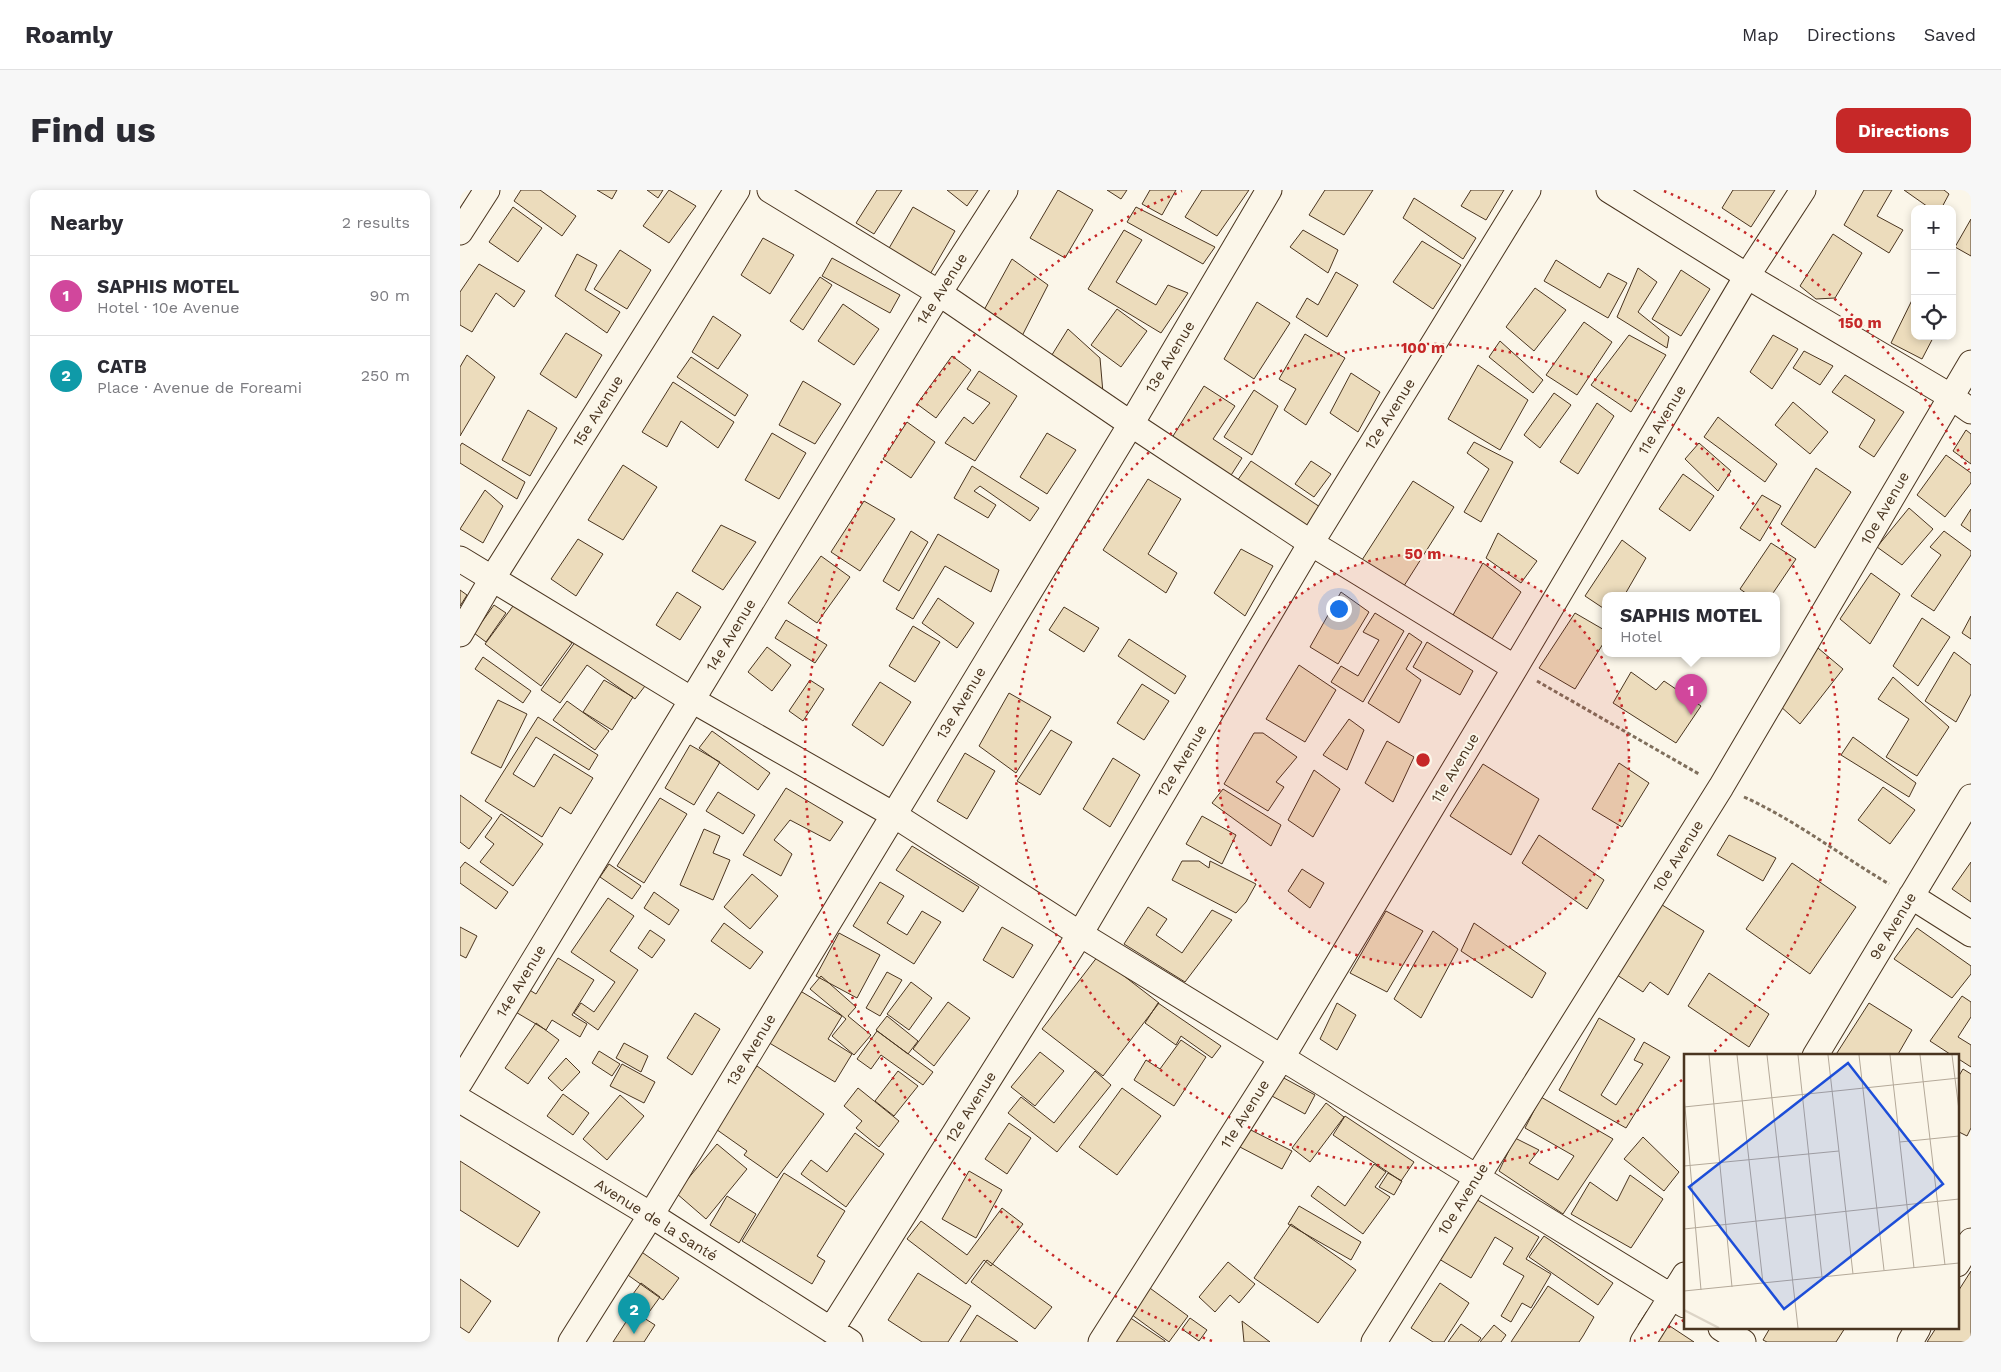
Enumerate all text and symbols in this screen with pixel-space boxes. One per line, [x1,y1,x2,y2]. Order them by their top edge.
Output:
text: Roamly [25,21,113,49]
text: Map [1742,24,1779,45]
text: Directions [1807,24,1896,45]
text: Saved [1924,24,1976,45]
button: Directions [1836,108,1971,153]
text: Find us [30,109,156,151]
map controls [1911,205,1956,340]
button: + [1911,205,1956,250]
text: Nearby [50,210,123,235]
text: 2 results [342,213,410,232]
street label: 14e Avenue [913,250,971,328]
button: − [1911,250,1956,295]
text: SAPHIS MOTEL [97,275,239,298]
text: 1 [63,286,69,305]
text: 90 m [369,286,410,305]
button: locate [1911,295,1956,340]
text: Hotel · 10e Avenue [97,298,239,317]
text: 150 m [1838,314,1882,332]
street label: 13e Avenue [1141,318,1199,396]
text: 100 m [1401,339,1445,357]
text: CATB [97,355,147,378]
text: 2 [61,366,71,385]
text: 250 m [361,366,410,385]
street label: 15e Avenue [569,372,627,450]
street label: 12e Avenue [1361,375,1419,453]
text: Place · Avenue de Foreami [97,378,302,397]
street label: 11e Avenue [1634,382,1690,458]
street label: 10e Avenue [1857,468,1913,548]
text: 50 m [1405,545,1441,563]
popup [1602,592,1780,657]
street label: 14e Avenue [702,596,760,674]
your location [1326,596,1352,622]
text: SAPHIS MOTEL [1620,604,1762,627]
text: Hotel [1620,627,1662,646]
street label: 13e Avenue [932,664,990,742]
pin: 1 [1675,674,1707,715]
street label: 12e Avenue [1153,722,1211,800]
street label: 11e Avenue [1427,730,1483,806]
centre of rings [1414,751,1432,769]
street label: 10e Avenue [1649,817,1707,895]
street label: 9e Avenue [1866,889,1920,963]
street label: 14e Avenue [492,942,550,1020]
street label: 13e Avenue [722,1011,780,1089]
inset map [1684,1054,1958,1330]
street label: 12e Avenue [942,1068,1000,1146]
street label: 11e Avenue [1217,1076,1273,1152]
street label: 10e Avenue [1434,1160,1492,1238]
street label: Avenue de la Santé [591,1175,721,1265]
pin: 2 [618,1293,650,1334]

